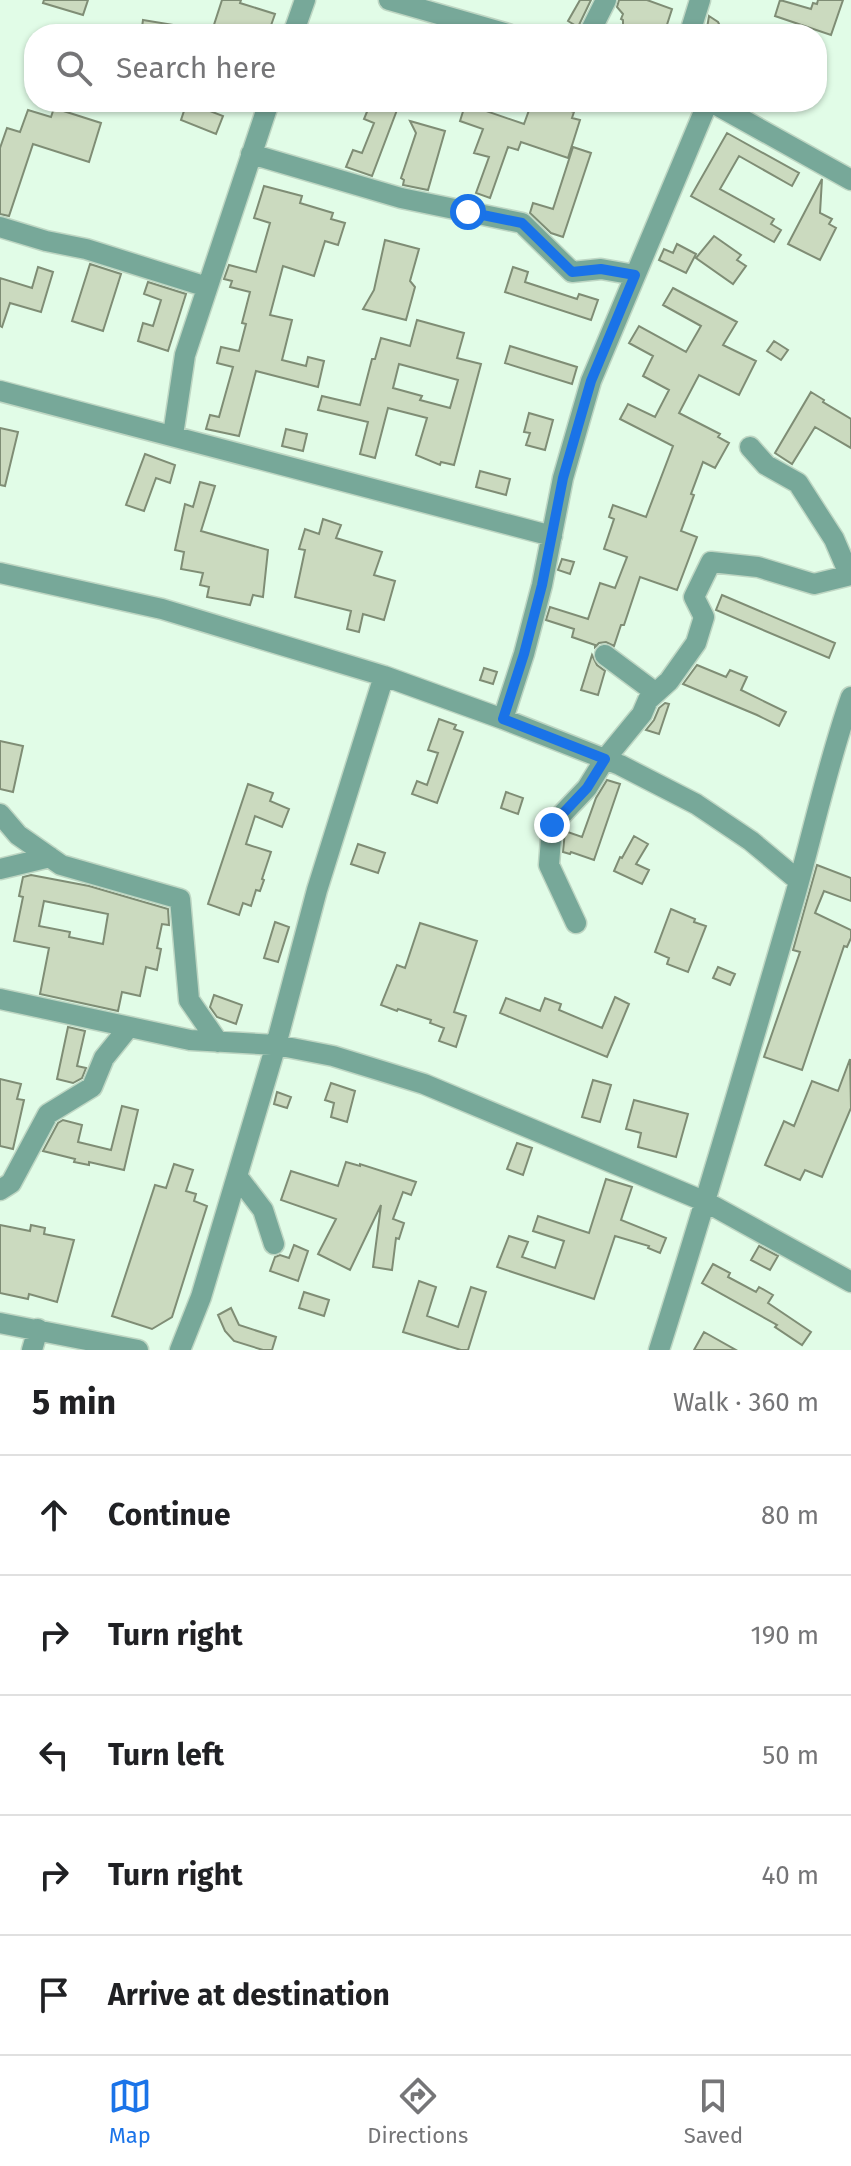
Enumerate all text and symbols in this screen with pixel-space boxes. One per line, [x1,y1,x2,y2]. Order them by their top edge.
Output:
search box [24,24,827,112]
icon: search [52,46,96,90]
text: Search here [116,50,276,86]
route start [450,194,486,230]
route end [534,807,570,843]
text: 5 min [32,1382,116,1423]
text: Walk · 360 m [673,1387,819,1418]
icon: ahead [32,1493,76,1537]
text: Continue [108,1497,231,1533]
text: 80 m [761,1500,819,1531]
icon: right [32,1613,76,1657]
text: Turn right [108,1617,243,1653]
text: 190 m [750,1620,819,1651]
icon: left [32,1733,76,1777]
text: Turn left [108,1737,224,1773]
text: 50 m [762,1740,819,1771]
icon: right [32,1853,76,1897]
text: Turn right [108,1857,243,1893]
text: 40 m [761,1860,819,1891]
icon: arrive [32,1973,76,2017]
text: Arrive at destination [108,1977,390,2013]
tab: Map [108,2074,152,2149]
tab: Directions [367,2074,468,2149]
tab: Saved [684,2074,743,2149]

